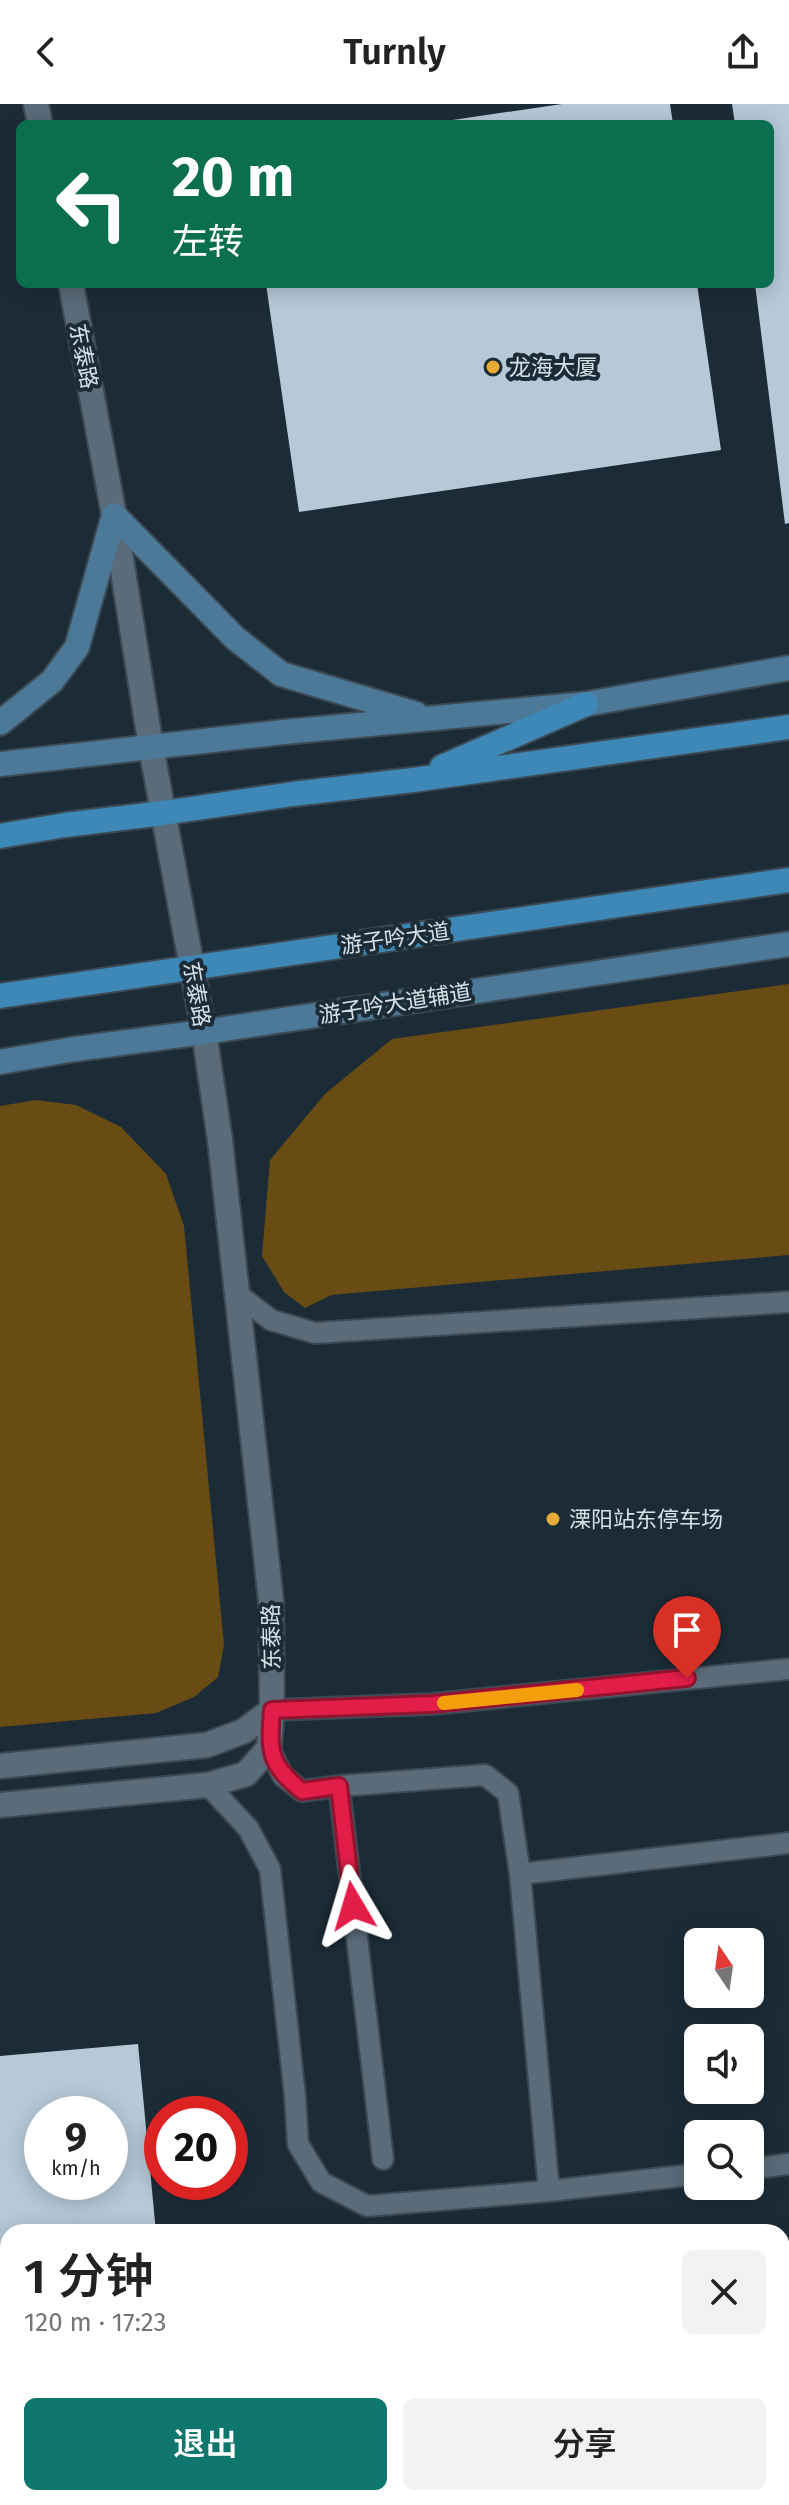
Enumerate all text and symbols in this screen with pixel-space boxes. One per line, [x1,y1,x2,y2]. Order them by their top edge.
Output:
icon: back [24,30,68,74]
text: Turnly [343,30,446,74]
icon: share [721,30,765,74]
text: 20 m [172,144,294,211]
icon: left [40,152,144,256]
text: 左转 [172,220,244,264]
street label: 东泰路 [64,321,103,391]
place label: 龙海大厦 [509,354,597,381]
marker: 龙海大厦 [484,358,502,376]
street label: 游子吟大道 [339,917,451,960]
street label: 东泰路 [177,959,216,1029]
street label: 游子吟大道辅道 [317,978,473,1029]
place label: 溧阳站东停车场 [569,1506,723,1533]
marker: 溧阳站东停车场 [544,1510,562,1528]
pin [653,1596,721,1678]
street label: 东泰路 [257,1604,286,1670]
icon: arrive [665,1608,709,1652]
position arrow [311,1864,395,1948]
north arrow [684,1928,764,2008]
map controls [684,1928,764,2200]
button: sound [684,2024,764,2104]
speed limit sign: 20 [144,2096,248,2200]
text: 9 [65,2114,87,2162]
button: search [684,2120,764,2200]
text: km/h [51,2156,101,2180]
text: 1 分钟 [24,2248,154,2306]
button: close [682,2250,766,2334]
text: 120 m · 17:23 [24,2307,167,2338]
button: 退出 [24,2398,387,2490]
button: 分享 [403,2398,766,2490]

